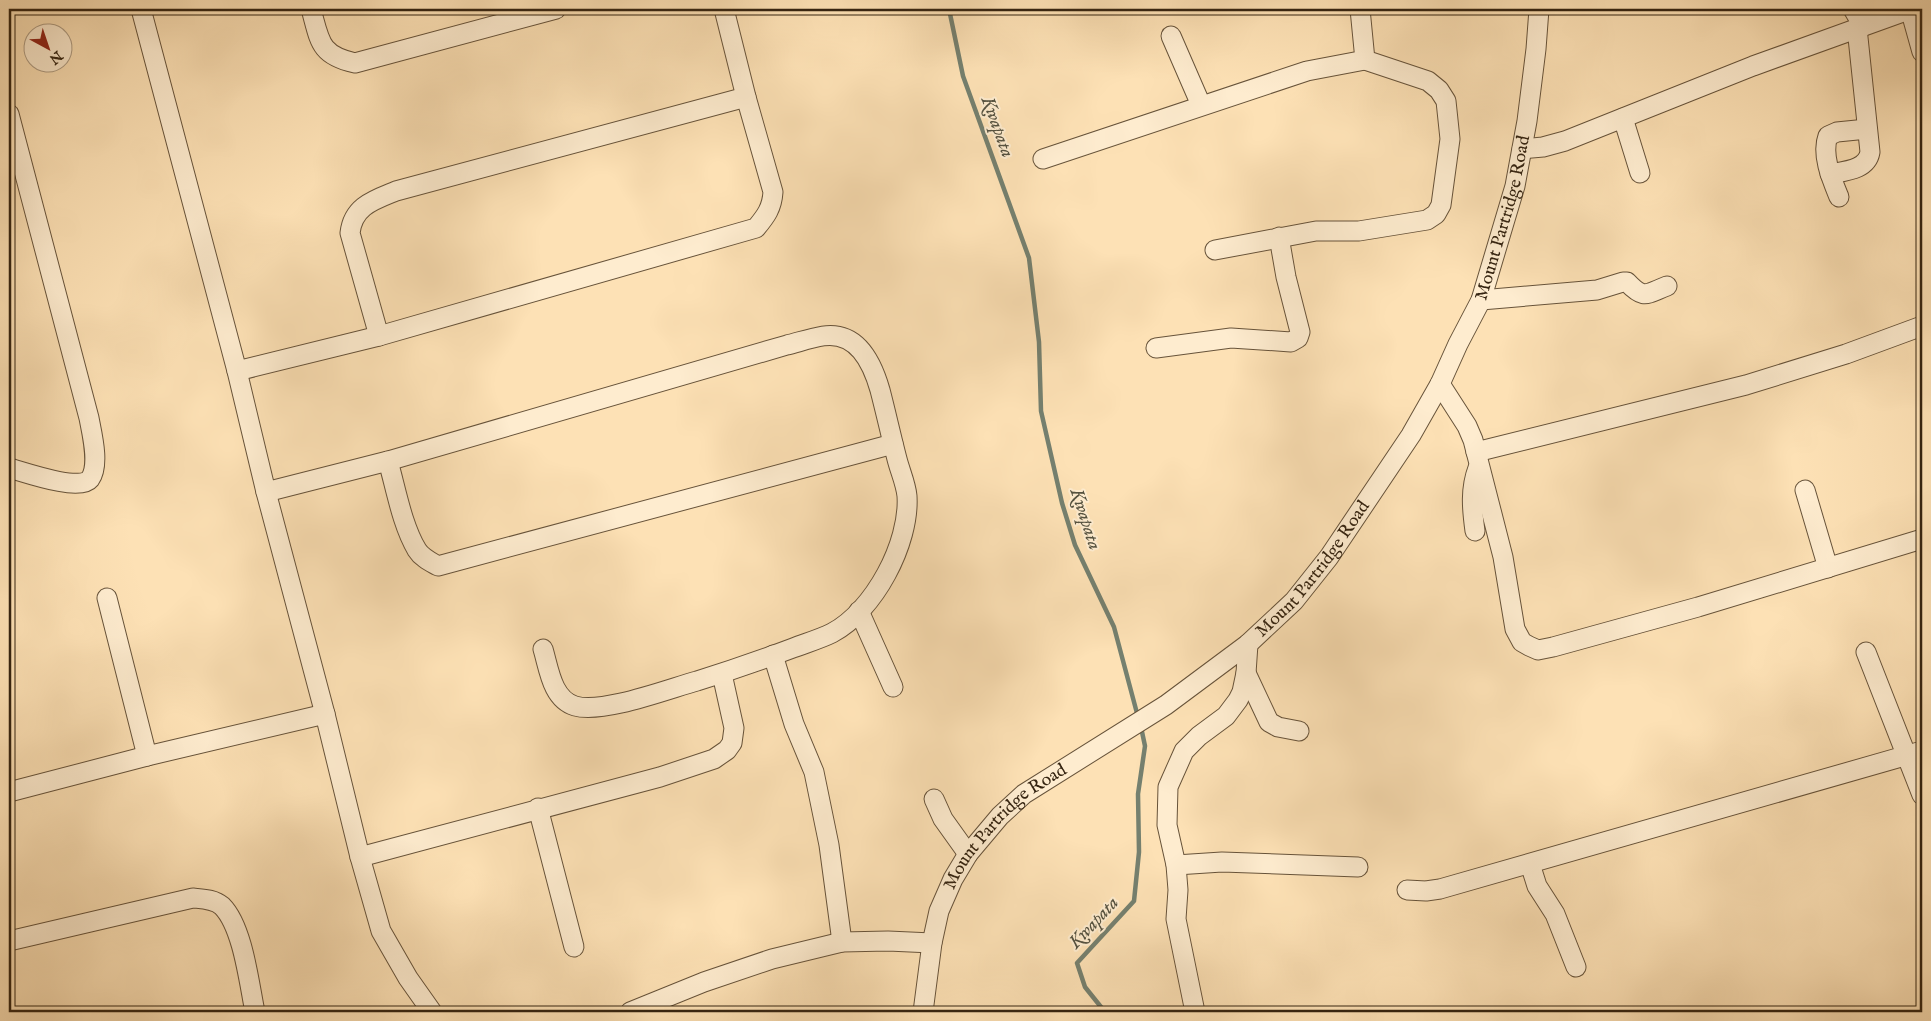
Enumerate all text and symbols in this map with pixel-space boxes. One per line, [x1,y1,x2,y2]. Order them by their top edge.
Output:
north arrow [22,22,72,72]
text: N [45,46,67,68]
water label: Kwapata [975,92,1019,161]
street label: Mount Partridge Road [1470,133,1536,303]
water label: Kwapata [1063,484,1106,553]
street label: Mount Partridge Road [1251,496,1375,642]
street label: Mount Partridge Road [938,758,1071,893]
water label: Kwapata [1063,892,1124,955]

